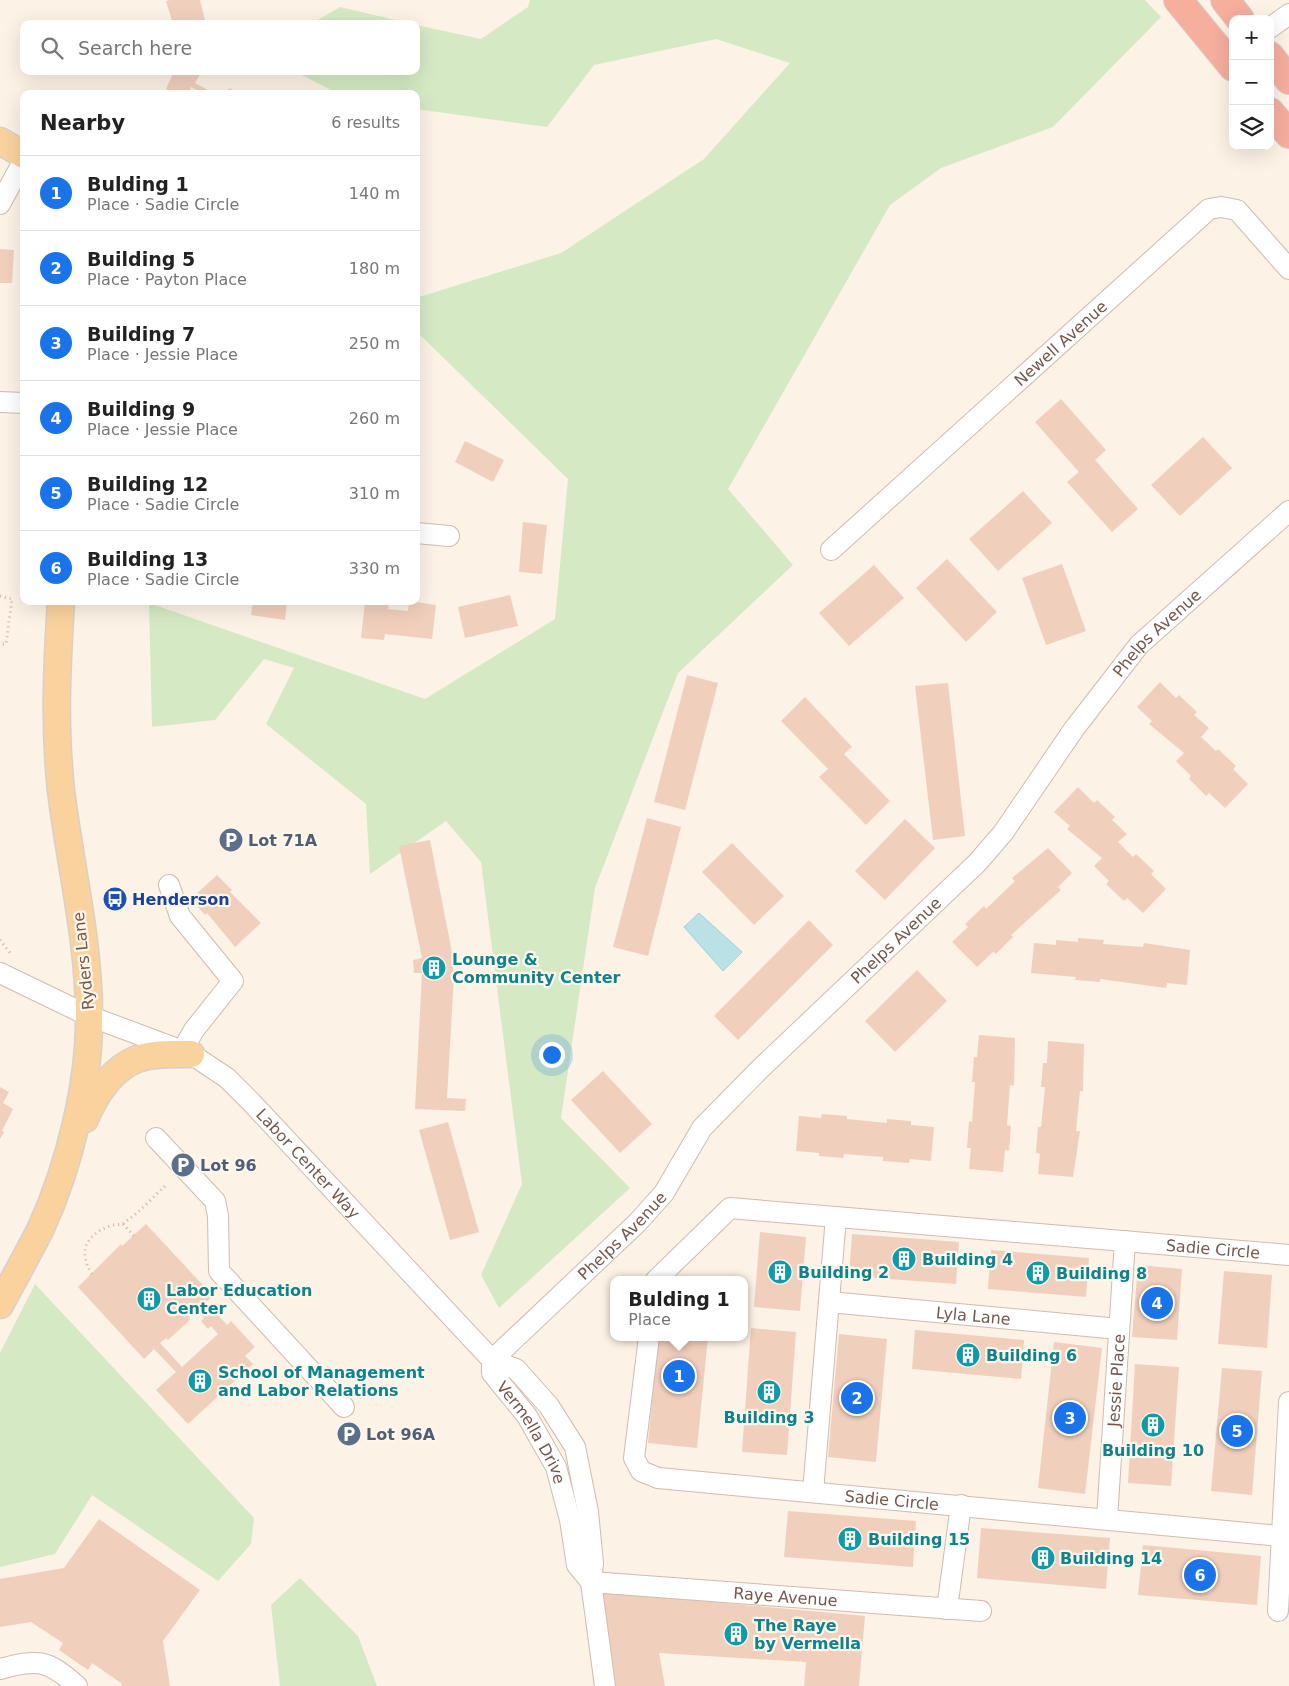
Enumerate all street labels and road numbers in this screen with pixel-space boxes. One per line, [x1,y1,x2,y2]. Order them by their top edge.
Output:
street label: Newell Avenue [1011,297,1111,390]
street label: Phelps Avenue [1109,585,1205,681]
street label: Phelps Avenue [847,893,945,988]
street label: Ryders Lane [69,911,98,1011]
street label: Labor Center Way [252,1105,364,1223]
street label: Phelps Avenue [574,1188,671,1284]
street label: Sadie Circle [1165,1236,1261,1263]
street label: Lyla Lane [935,1303,1012,1329]
street label: Jessie Place [1104,1333,1129,1428]
street label: Vermella Drive [493,1377,569,1486]
street label: Sadie Circle [844,1486,940,1514]
street label: Raye Avenue [733,1584,838,1610]

